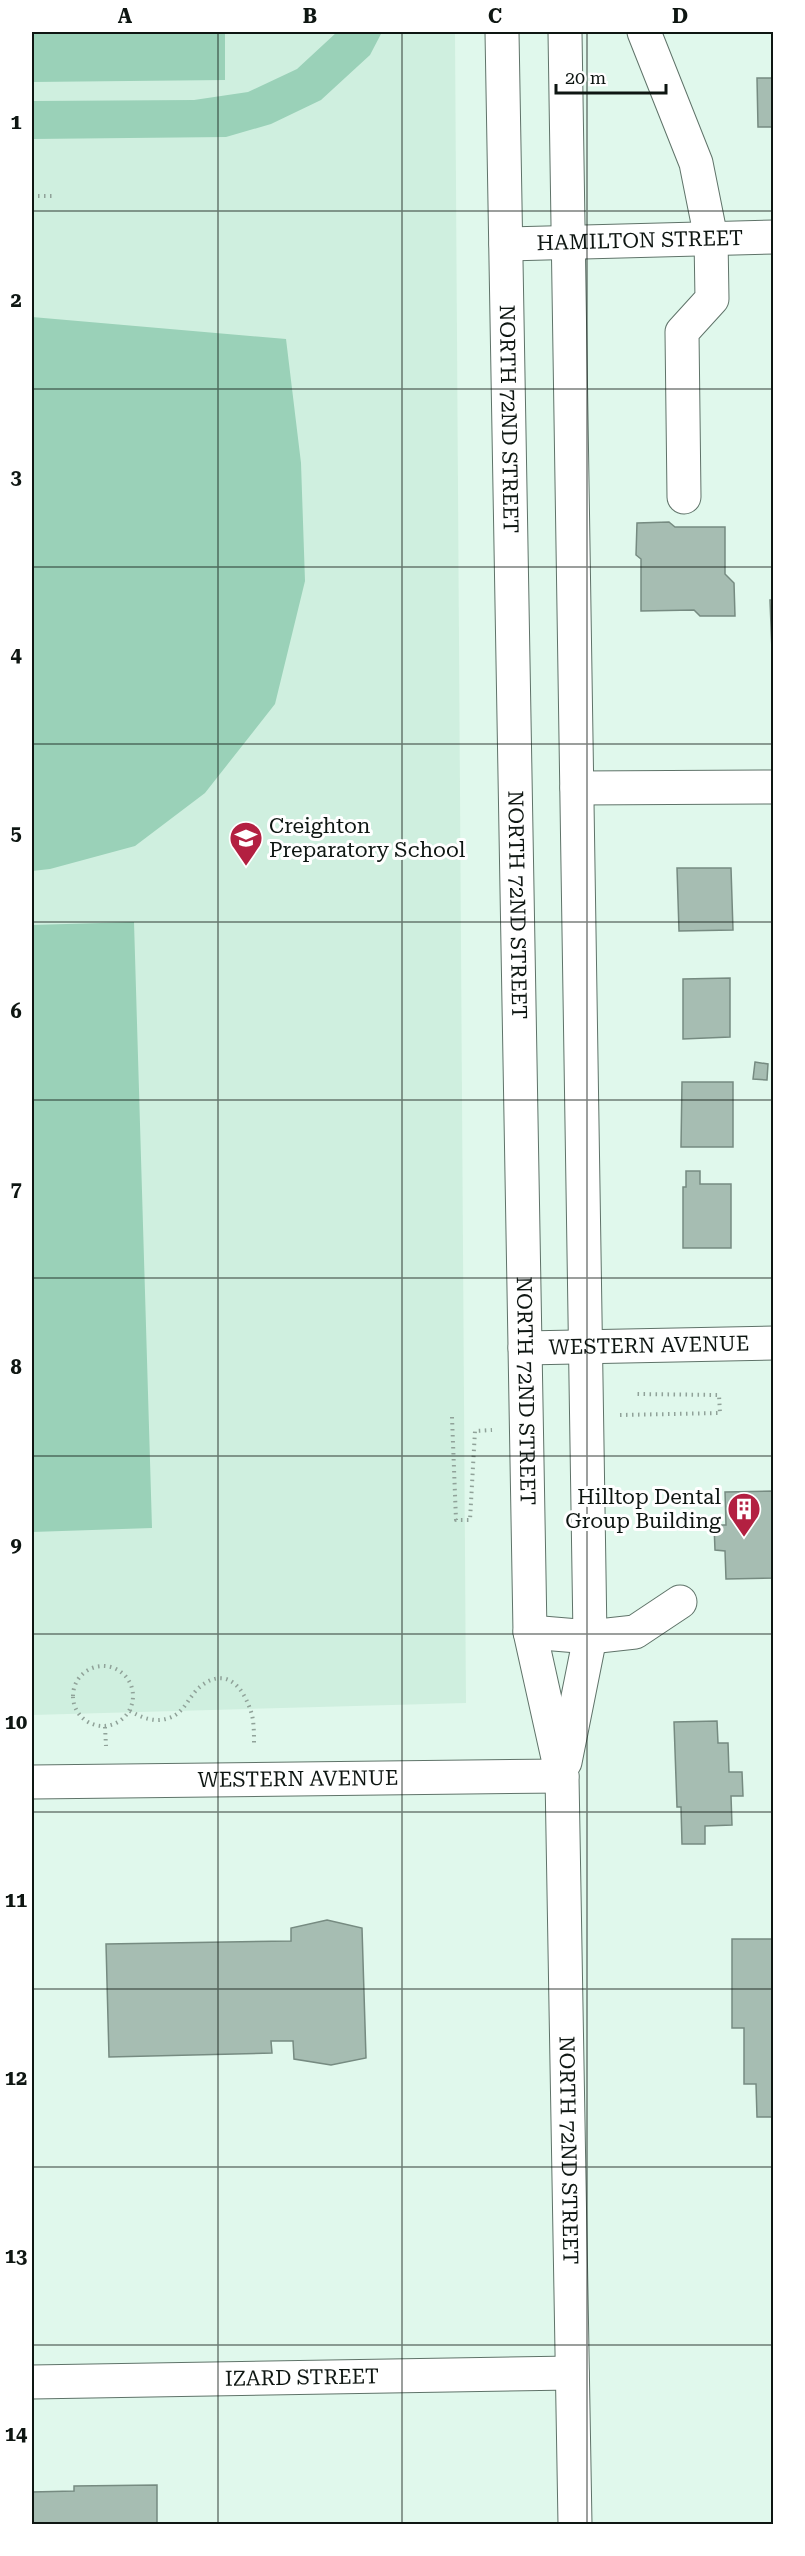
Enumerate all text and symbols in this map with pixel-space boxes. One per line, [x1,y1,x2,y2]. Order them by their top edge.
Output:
text: A [118,4,133,28]
text: B [303,4,317,28]
text: C [488,4,502,28]
text: D [672,4,688,28]
scale bar [556,57,666,95]
text: 20 m [565,67,606,88]
text: 1 [10,110,22,134]
street label: HAMILTON STREET [536,226,744,255]
text: 2 [10,288,22,312]
street label: NORTH 72ND STREET [495,304,523,534]
text: 3 [10,465,22,489]
text: 4 [10,643,22,667]
street label: NORTH 72ND STREET [503,790,531,1019]
place label: Creighton Preparatory School [269,814,466,862]
school or university icon: Creighton Preparatory School [228,820,264,867]
text: 5 [10,821,22,845]
text: 6 [10,999,22,1023]
text: 7 [10,1177,22,1201]
street label: NORTH 72ND STREET [512,1276,540,1505]
street label: WESTERN AVENUE [548,1331,750,1360]
text: 8 [10,1355,22,1379]
place label: Hilltop Dental Group Building [565,1485,722,1533]
building icon: Hilltop Dental Group Building [726,1491,762,1538]
text: 9 [10,1533,22,1557]
text: 10 [5,1710,27,1734]
street label: WESTERN AVENUE [197,1766,398,1792]
text: 11 [5,1888,27,1912]
street label: NORTH 72ND STREET [555,2036,582,2265]
text: 12 [5,2066,27,2090]
text: 13 [5,2244,27,2268]
street label: IZARD STREET [225,2364,379,2391]
text: 14 [5,2422,28,2446]

